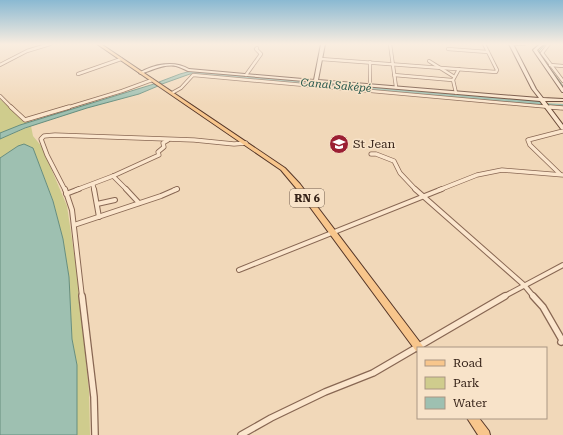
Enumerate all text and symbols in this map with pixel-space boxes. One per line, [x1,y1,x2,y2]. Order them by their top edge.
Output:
water label: Canal Saképé [300,76,372,95]
school or university icon: St Jean [328,133,350,155]
place label: St Jean [353,137,396,151]
road number: RN 6 [290,189,324,207]
legend [417,347,547,419]
text: Road [453,356,483,370]
text: Park [453,376,480,390]
text: Water [453,396,487,410]

